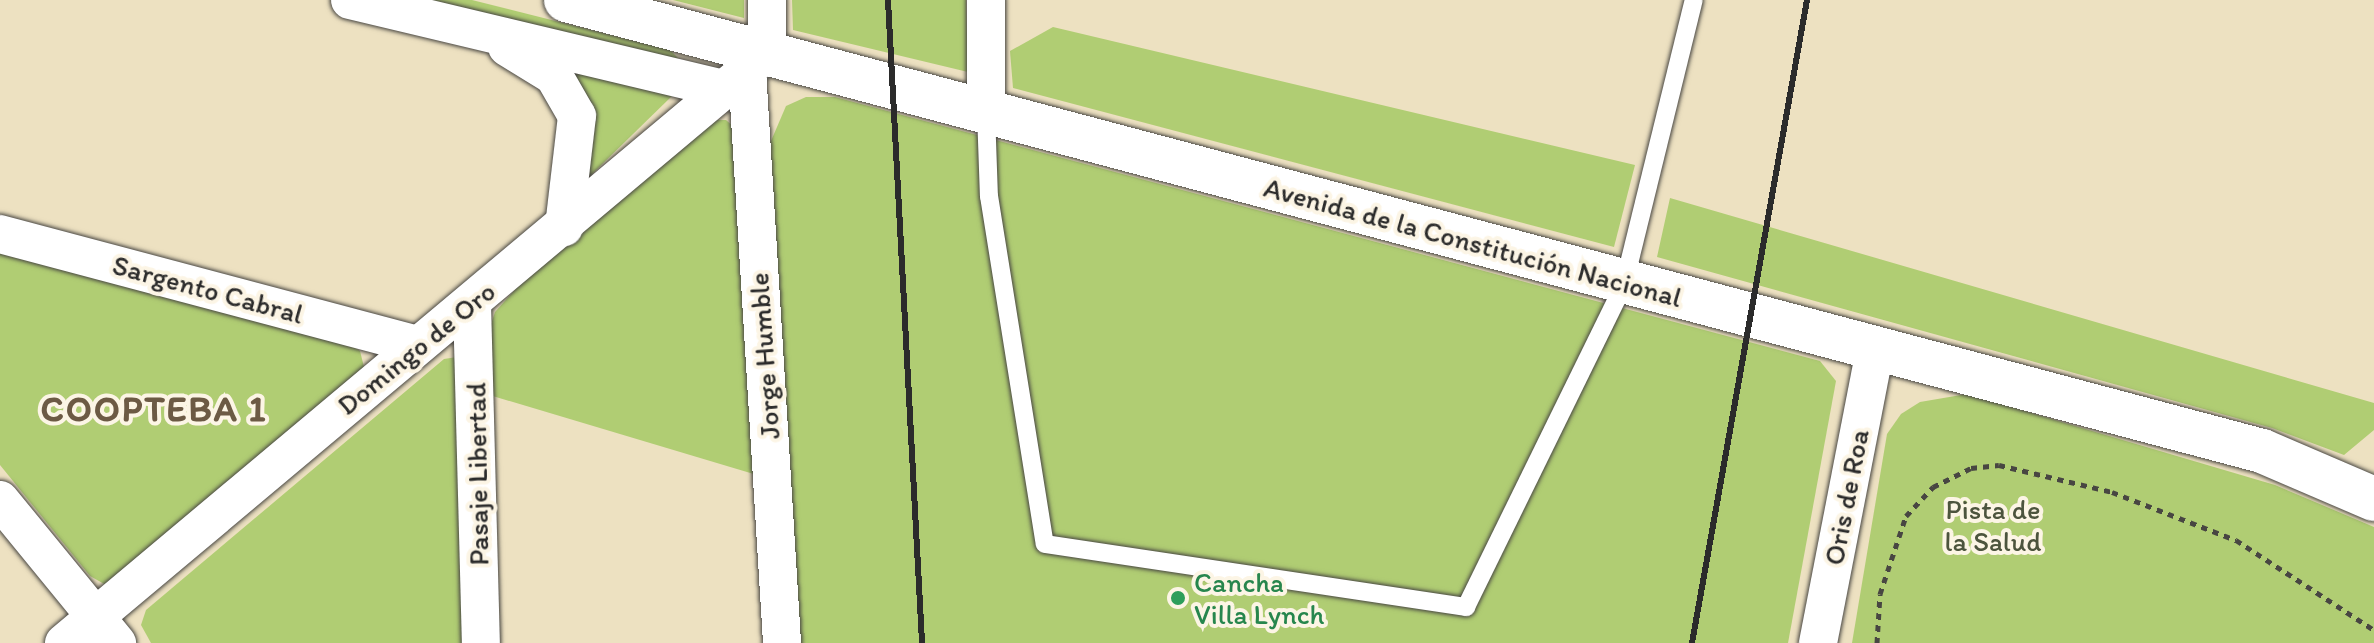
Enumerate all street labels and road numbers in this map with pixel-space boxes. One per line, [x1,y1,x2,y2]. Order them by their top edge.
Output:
street label: Avenida de la Constitución Nacional [1260,170,1686,314]
street label: Sargento Cabral [109,247,307,331]
street label: Jorge Humble [741,272,787,440]
street label: Domingo de Oro [330,274,502,422]
street label: Pasaje Libertad [459,382,495,566]
street label: Oris de Roa [1816,426,1876,568]

